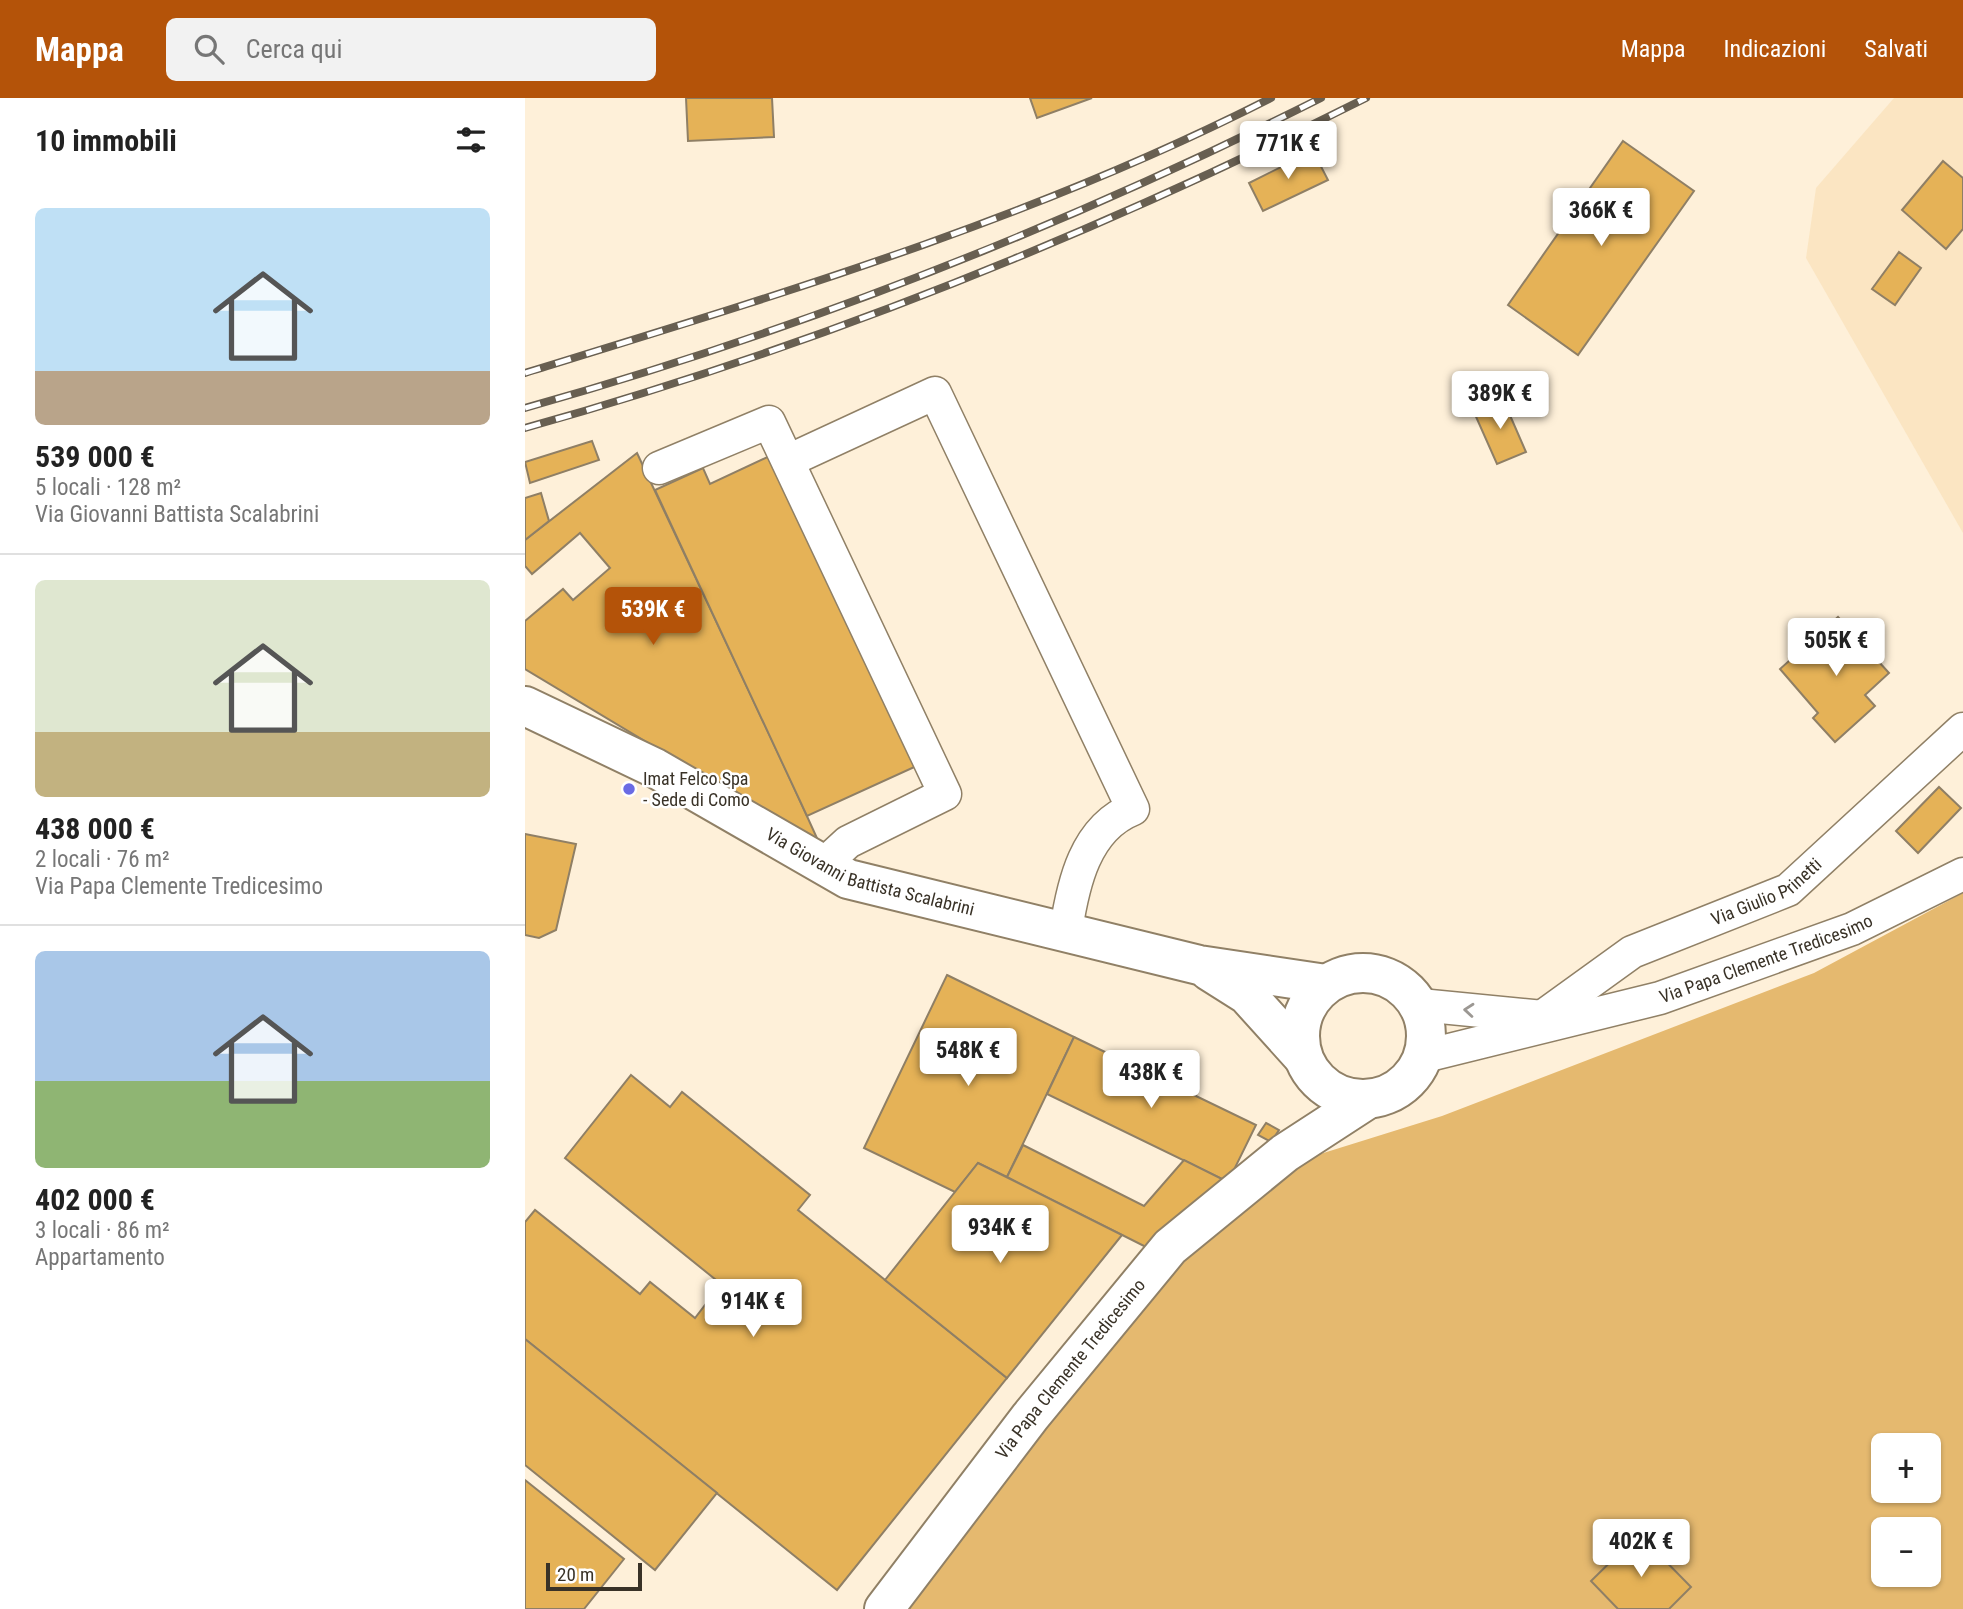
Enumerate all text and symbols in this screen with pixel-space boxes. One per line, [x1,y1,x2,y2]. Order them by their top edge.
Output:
search box [166,18,656,81]
text: Mappa [35,30,124,69]
icon: search [190,30,228,68]
text: Cerca qui [246,34,342,64]
text: Mappa [1621,35,1686,63]
text: Indicazioni [1724,35,1826,63]
text: Salvati [1864,35,1928,63]
icon: filters [452,121,490,159]
pin: 771K € [1231,122,1345,181]
text: 10 immobili [35,123,177,158]
text: 771K € [1256,130,1320,157]
pin: 366K € [1544,188,1658,248]
text: 366K € [1569,197,1633,224]
icon: home [200,253,326,379]
pin: 389K € [1443,372,1557,431]
text: 389K € [1468,380,1532,407]
text: 539 000 € [35,439,155,474]
text: 5 locali · 128 m² [35,474,181,501]
text: Via Giovanni Battista Scalabrini [35,501,319,528]
pin: 539K € [596,588,710,647]
text: 539K € [621,596,685,623]
pin: 505K € [1779,618,1893,678]
icon: home [200,625,326,751]
text: 505K € [1804,627,1868,654]
place label: Imat Felco Spa - Sede di Como [643,768,750,810]
marker: Imat Felco Spa - Sede di Como [621,781,637,797]
text: 438 000 € [35,811,155,846]
street label: Via Giovanni Battista Scalabrini [762,823,977,920]
text: 2 locali · 76 m² [35,846,170,873]
street label: Via Giulio Prinetti [1708,854,1826,929]
text: Via Papa Clemente Tredicesimo [35,873,323,900]
street label: Via Papa Clemente Tredicesimo [1656,910,1876,1007]
icon: home [200,996,326,1122]
one-way arrow [1463,1003,1474,1018]
pin: 548K € [911,1028,1025,1088]
text: 548K € [936,1037,1000,1064]
pin: 438K € [1094,1051,1208,1110]
text: 438K € [1119,1059,1183,1086]
text: 402 000 € [35,1182,155,1217]
pin: 934K € [943,1206,1057,1265]
text: 934K € [968,1214,1032,1241]
text: 3 locali · 86 m² [35,1217,170,1244]
text: Appartamento [35,1244,165,1271]
street label: Via Papa Clemente Tredicesimo [991,1274,1149,1463]
pin: 914K € [696,1280,810,1339]
text: 914K € [721,1288,785,1315]
map controls [1871,1433,1941,1587]
button: + [1871,1433,1941,1503]
button: − [1871,1517,1941,1587]
pin: 402K € [1584,1520,1698,1579]
text: 402K € [1609,1528,1673,1555]
scale bar [546,1560,642,1592]
text: 20 m [557,1563,594,1586]

